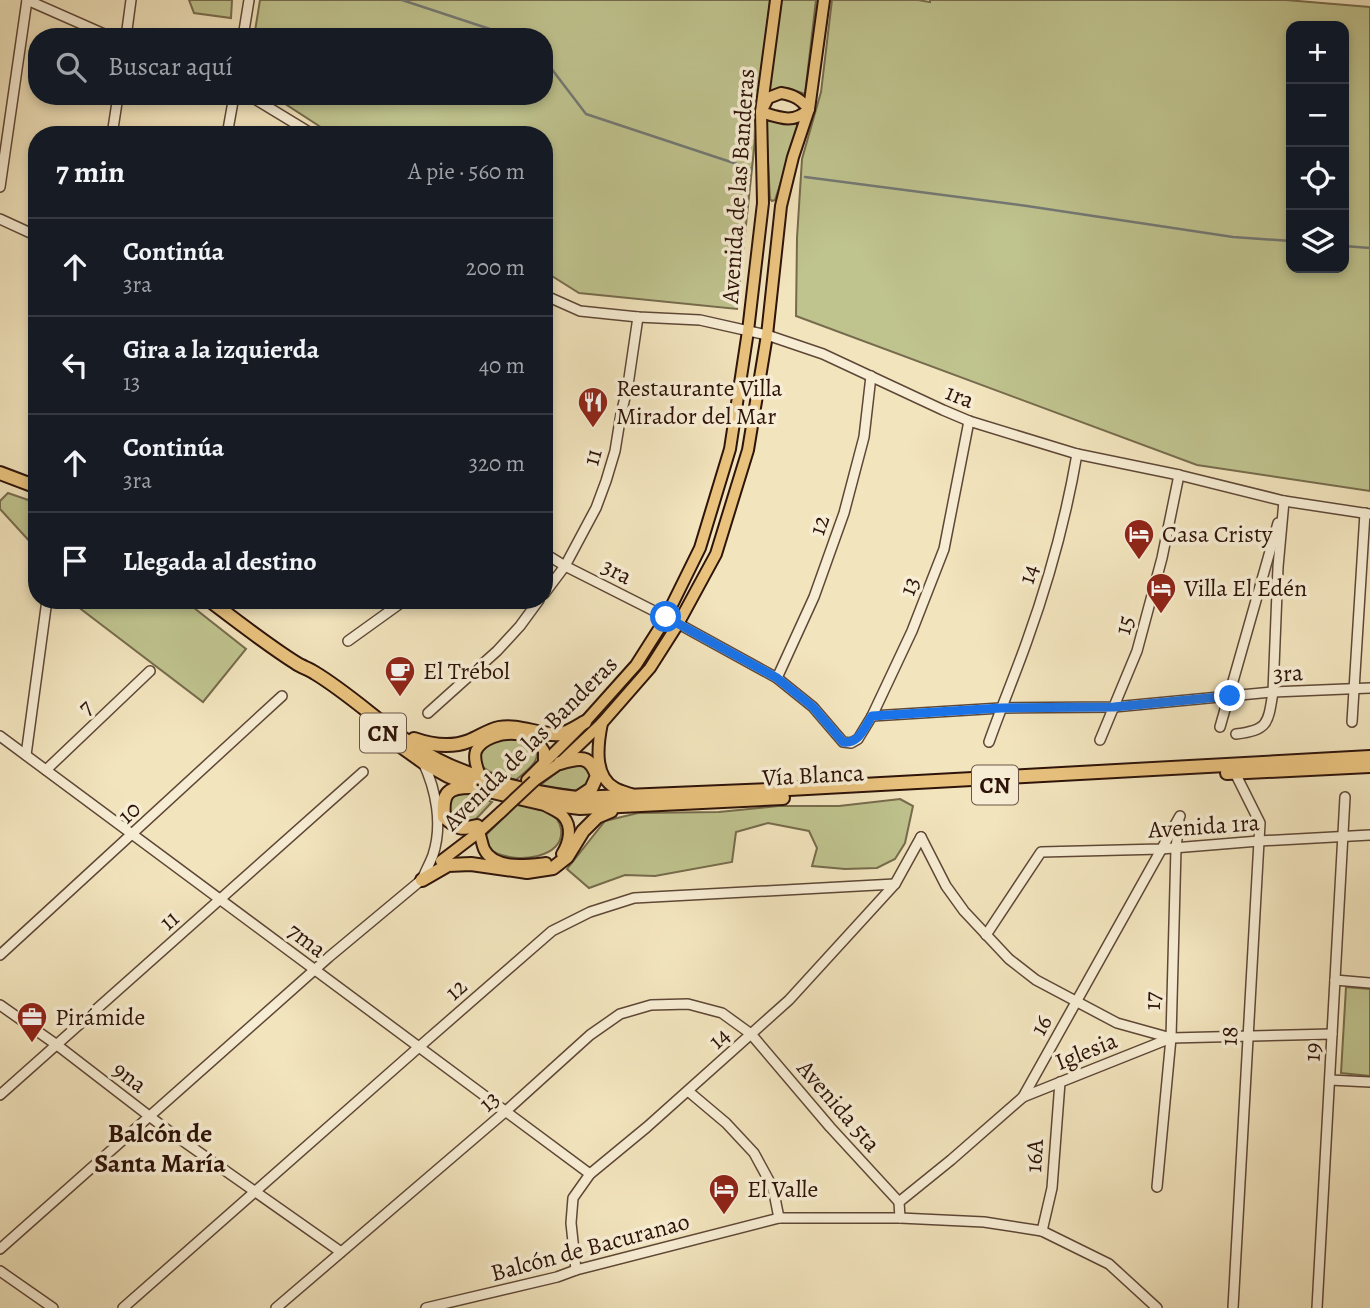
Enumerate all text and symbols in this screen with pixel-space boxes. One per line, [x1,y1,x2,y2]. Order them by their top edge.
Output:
map controls [1286,21,1349,273]
button: + [1286,21,1349,84]
search box [28,28,553,105]
icon: search [52,48,90,86]
text: Buscar aquí [108,49,233,84]
street label: Avenida de las Banderas [714,68,762,305]
button: − [1286,84,1349,147]
button: locate [1286,147,1349,210]
text: 7 min [56,152,125,192]
text: A pie · 560 m [408,156,525,187]
button: layers [1286,210,1349,273]
text: Continúa [123,234,224,269]
icon: ahead [56,248,94,286]
text: 200 m [466,252,525,283]
text: 3ra [123,269,152,300]
text: Gira a la izquierda [123,332,319,367]
icon: left [56,346,94,384]
text: 40 m [479,350,525,381]
text: 13 [123,367,140,398]
place label: Restaurante Villa Mirador del Mar [616,372,783,432]
street label: 1ra [941,376,980,416]
restaurant icon: Restaurante Villa Mirador del Mar [576,385,610,429]
text: Continúa [123,430,224,465]
icon: ahead [56,444,94,482]
street label: 11 [574,445,610,469]
text: 320 m [469,448,525,479]
text: 3ra [123,465,152,496]
street label: 12 [801,511,837,539]
hotel icon: Casa Cristy [1122,517,1156,561]
place label: Casa Cristy [1162,518,1273,550]
icon: arrive [56,542,94,580]
text: Llegada al destino [123,544,317,579]
street label: 3ra [596,550,638,592]
street label: 14 [1010,560,1046,588]
hotel icon: Villa El Edén [1144,571,1178,615]
street label: 13 [891,572,927,600]
place label: Villa El Edén [1183,572,1307,604]
route start [650,601,681,632]
street label: 15 [1106,612,1142,638]
street label: Avenida de las Banderas [435,649,624,838]
cafe icon: El Trébol [383,654,417,698]
place label: El Trébol [423,655,510,687]
street label: 3ra [1272,656,1305,690]
route end [1214,680,1245,711]
street label: 7 [70,691,100,722]
road number: CN [360,713,406,752]
street label: Vía Blanca [760,756,866,794]
road number: CN [972,765,1018,804]
street label: 10 [110,793,148,831]
street label: Avenida 1ra [1146,806,1262,846]
street label: 11 [152,903,186,937]
street label: 7ma [281,915,334,966]
street label: 12 [438,970,474,1008]
street label: 17 [1136,990,1168,1011]
office icon: Pirámide [15,1000,49,1044]
place label: Pirámide [55,1001,145,1033]
street label: 16 [1022,1009,1060,1041]
street label: 14 [701,1020,737,1056]
street label: Iglesia [1050,1024,1123,1078]
street label: 18 [1213,1025,1245,1047]
street label: 19 [1296,1042,1328,1062]
street label: Avenida 5ta [789,1052,889,1160]
street label: 9na [106,1054,154,1101]
street label: 13 [472,1083,506,1119]
district label: Balcón de Santa María [94,1116,226,1181]
street label: 16A [1017,1138,1051,1173]
hotel icon: El Valle [707,1172,741,1216]
place label: El Valle [747,1173,818,1205]
street label: Balcón de Bacuranao [487,1205,693,1289]

